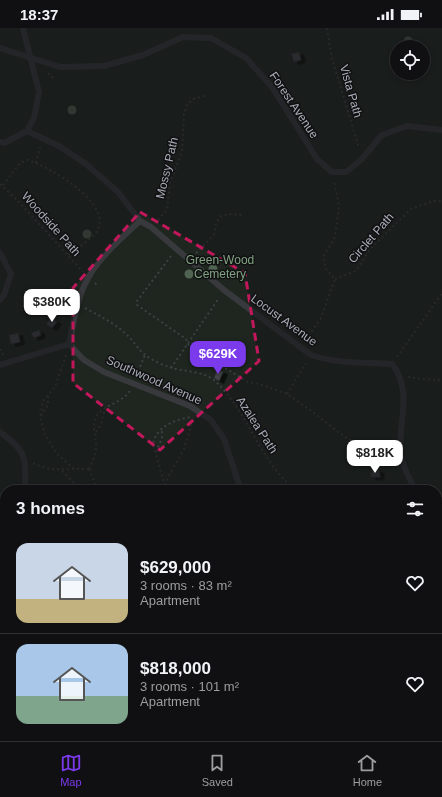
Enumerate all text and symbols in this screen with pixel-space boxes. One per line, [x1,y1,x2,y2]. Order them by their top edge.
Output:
text: 18:37 [20,6,58,23]
map controls [390,40,430,80]
button: locate [390,40,430,80]
street label: Vista Path [337,63,365,119]
street label: Forest Avenue [267,69,322,141]
street label: Mossy Path [153,136,181,200]
street label: Woodside Path [19,189,83,259]
street label: Circlet Path [345,210,397,266]
park label: Green-Wood Cemetery [186,253,254,281]
pin: $380K [24,289,80,323]
street label: Locust Avenue [248,291,320,349]
text: $380K [33,294,71,309]
pin: $629K [190,341,246,375]
text: $629K [199,346,237,361]
street label: Southwood Avenue [104,353,204,408]
street label: Azalea Path [234,394,280,456]
pin: $818K [347,440,403,474]
text: $818K [356,445,394,460]
icon: filters [404,498,426,520]
text: 3 homes [16,499,85,518]
text: $629,000 [140,558,211,577]
icon: home [48,559,96,607]
icon: heart [404,572,426,594]
text: 3 rooms · 83 m² [140,578,232,593]
text: Apartment [140,593,200,608]
text: $818,000 [140,659,211,678]
icon: home [48,660,96,708]
icon: heart [404,673,426,695]
text: 3 rooms · 101 m² [140,679,239,694]
text: Apartment [140,694,200,709]
tab: Map [60,752,82,788]
tab: Saved [202,752,233,788]
tab: Home [353,752,382,788]

